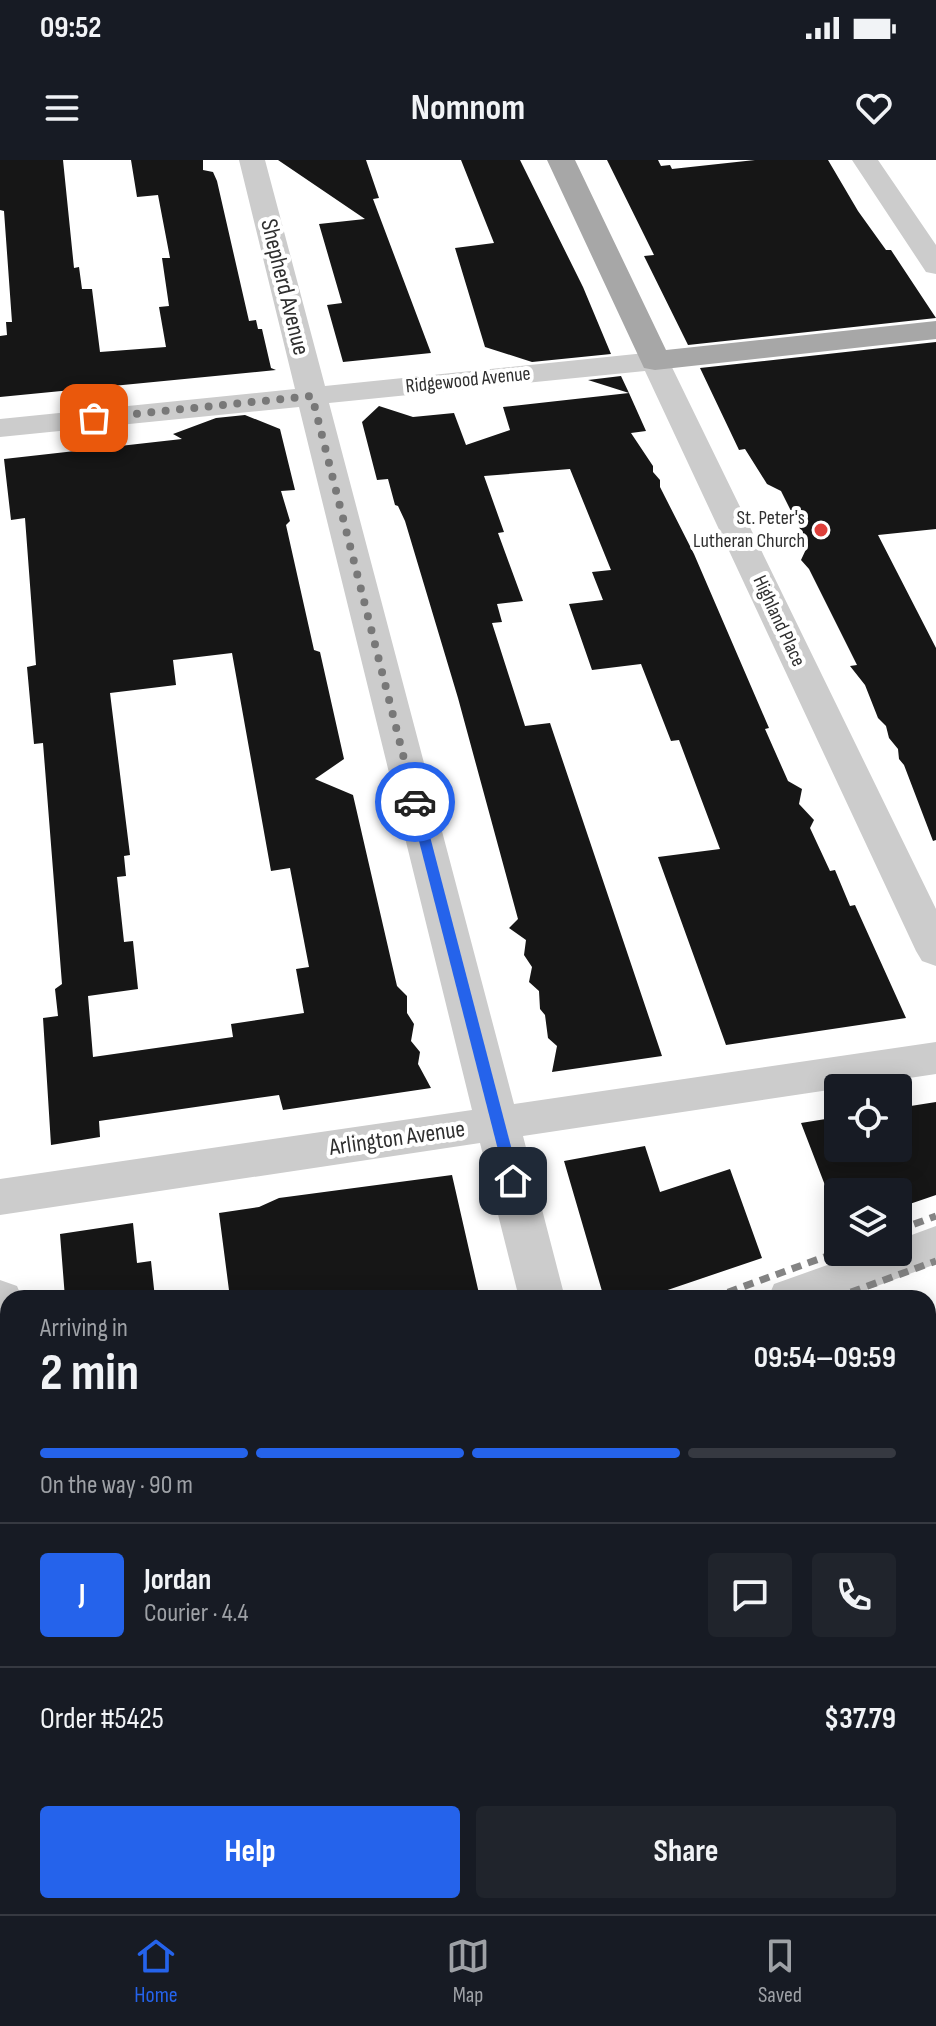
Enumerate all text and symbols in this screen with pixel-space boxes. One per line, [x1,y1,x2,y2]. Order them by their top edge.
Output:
text: 09:52 [40,10,102,46]
icon: menu [40,86,84,130]
icon: heart [852,86,896,130]
text: Nomnom [411,87,525,130]
street label: Shepherd Avenue [254,216,316,358]
street label: Ridgewood Avenue [404,362,532,398]
pin [60,384,128,452]
icon: bag [72,396,116,440]
place label: St. Peter's Lutheran Church [693,506,805,553]
marker: St. Peter's Lutheran Church [812,521,830,539]
street label: Highland Place [747,572,811,670]
courier [375,762,455,842]
icon: car [393,780,437,824]
map controls [824,1074,912,1266]
button: locate [824,1074,912,1162]
street label: Arlington Avenue [326,1114,467,1162]
pin [479,1147,547,1215]
icon: home [491,1159,535,1203]
button: layers [824,1178,912,1266]
text: Arriving in [40,1313,128,1344]
text: 09:54–09:59 [754,1340,896,1376]
text: 2 min [40,1342,139,1405]
text: On the way · 90 m [40,1470,193,1501]
button: chat [708,1553,792,1637]
button: phone [812,1553,896,1637]
text: Jordan [144,1562,211,1598]
text: J [79,1577,85,1613]
text: Courier · 4.4 [144,1598,248,1629]
text: Order #5425 [40,1701,164,1737]
text: $37.79 [824,1701,896,1737]
button: Help [40,1806,460,1898]
button: Share [476,1806,896,1898]
tab: Home [134,1934,178,2009]
tab: Map [446,1934,490,2009]
tab: Saved [758,1934,802,2009]

